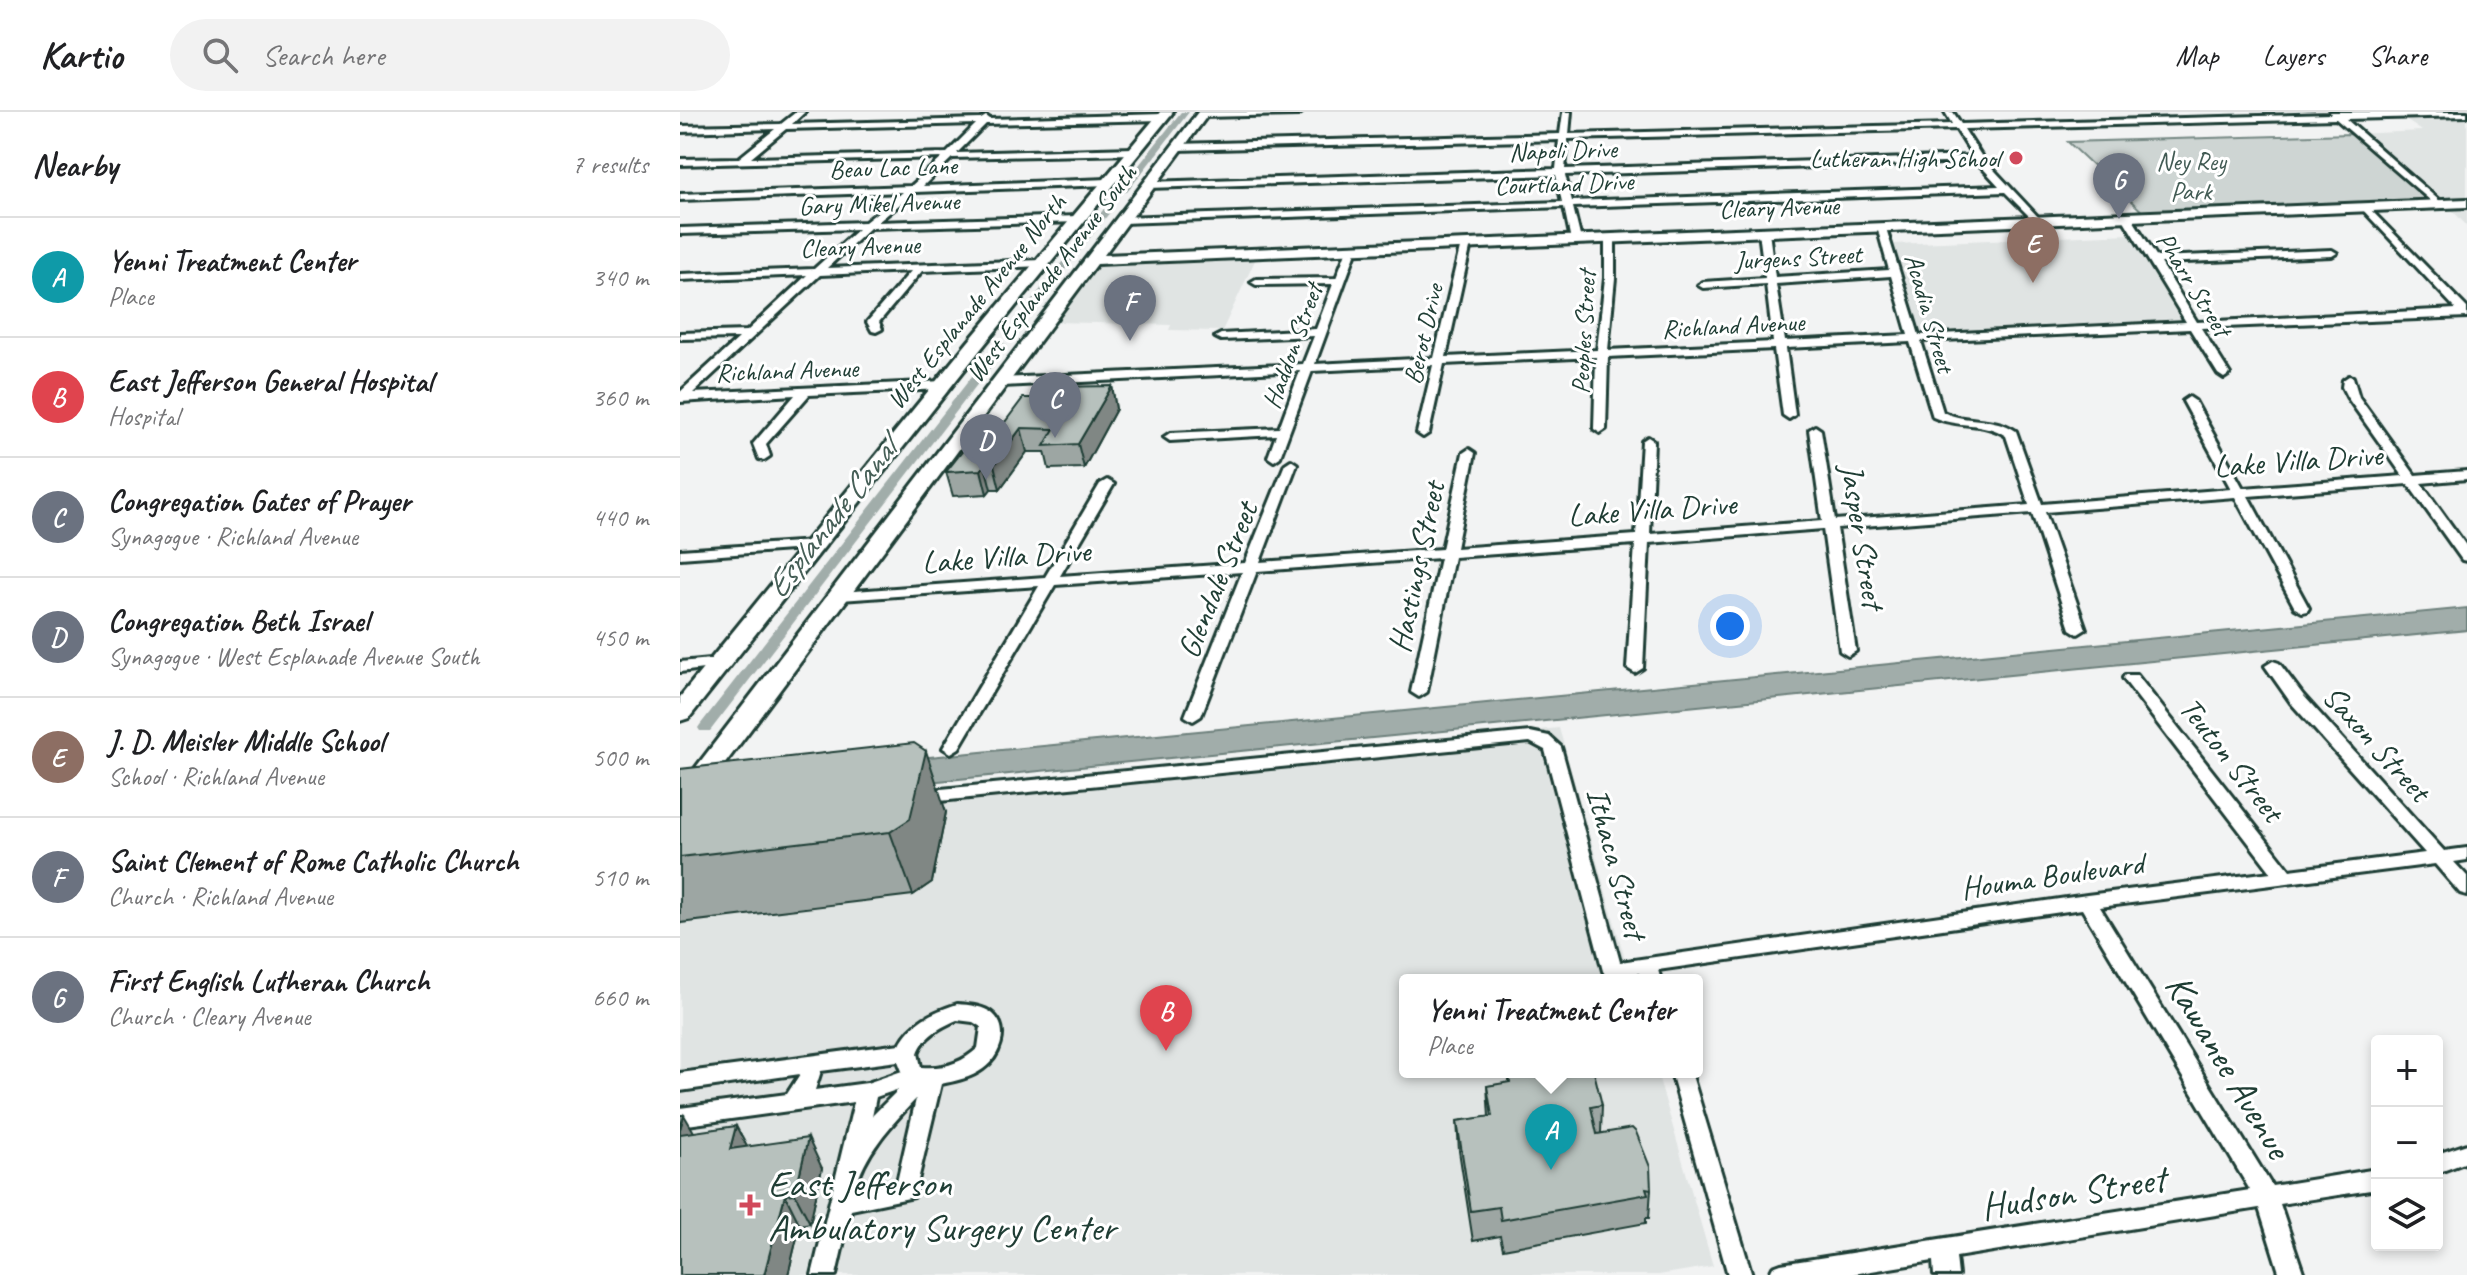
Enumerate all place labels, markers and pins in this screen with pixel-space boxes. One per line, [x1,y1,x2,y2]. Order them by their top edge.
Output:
place label: Lutheran High School [1810,142,2005,175]
marker: Lutheran High School [2007,149,2025,167]
pin: G [2093,153,2145,219]
pin: E [2007,217,2059,283]
pin: F [1104,275,1156,341]
pin: C [1029,372,1081,438]
pin: D [960,414,1012,480]
pin: B [1140,985,1192,1051]
pin: A [1525,1104,1577,1170]
place label: East Jefferson Ambulatory Surgery Center [768,1160,1120,1251]
marker: East Jefferson Ambulatory Surgery Center [739,1194,761,1216]

